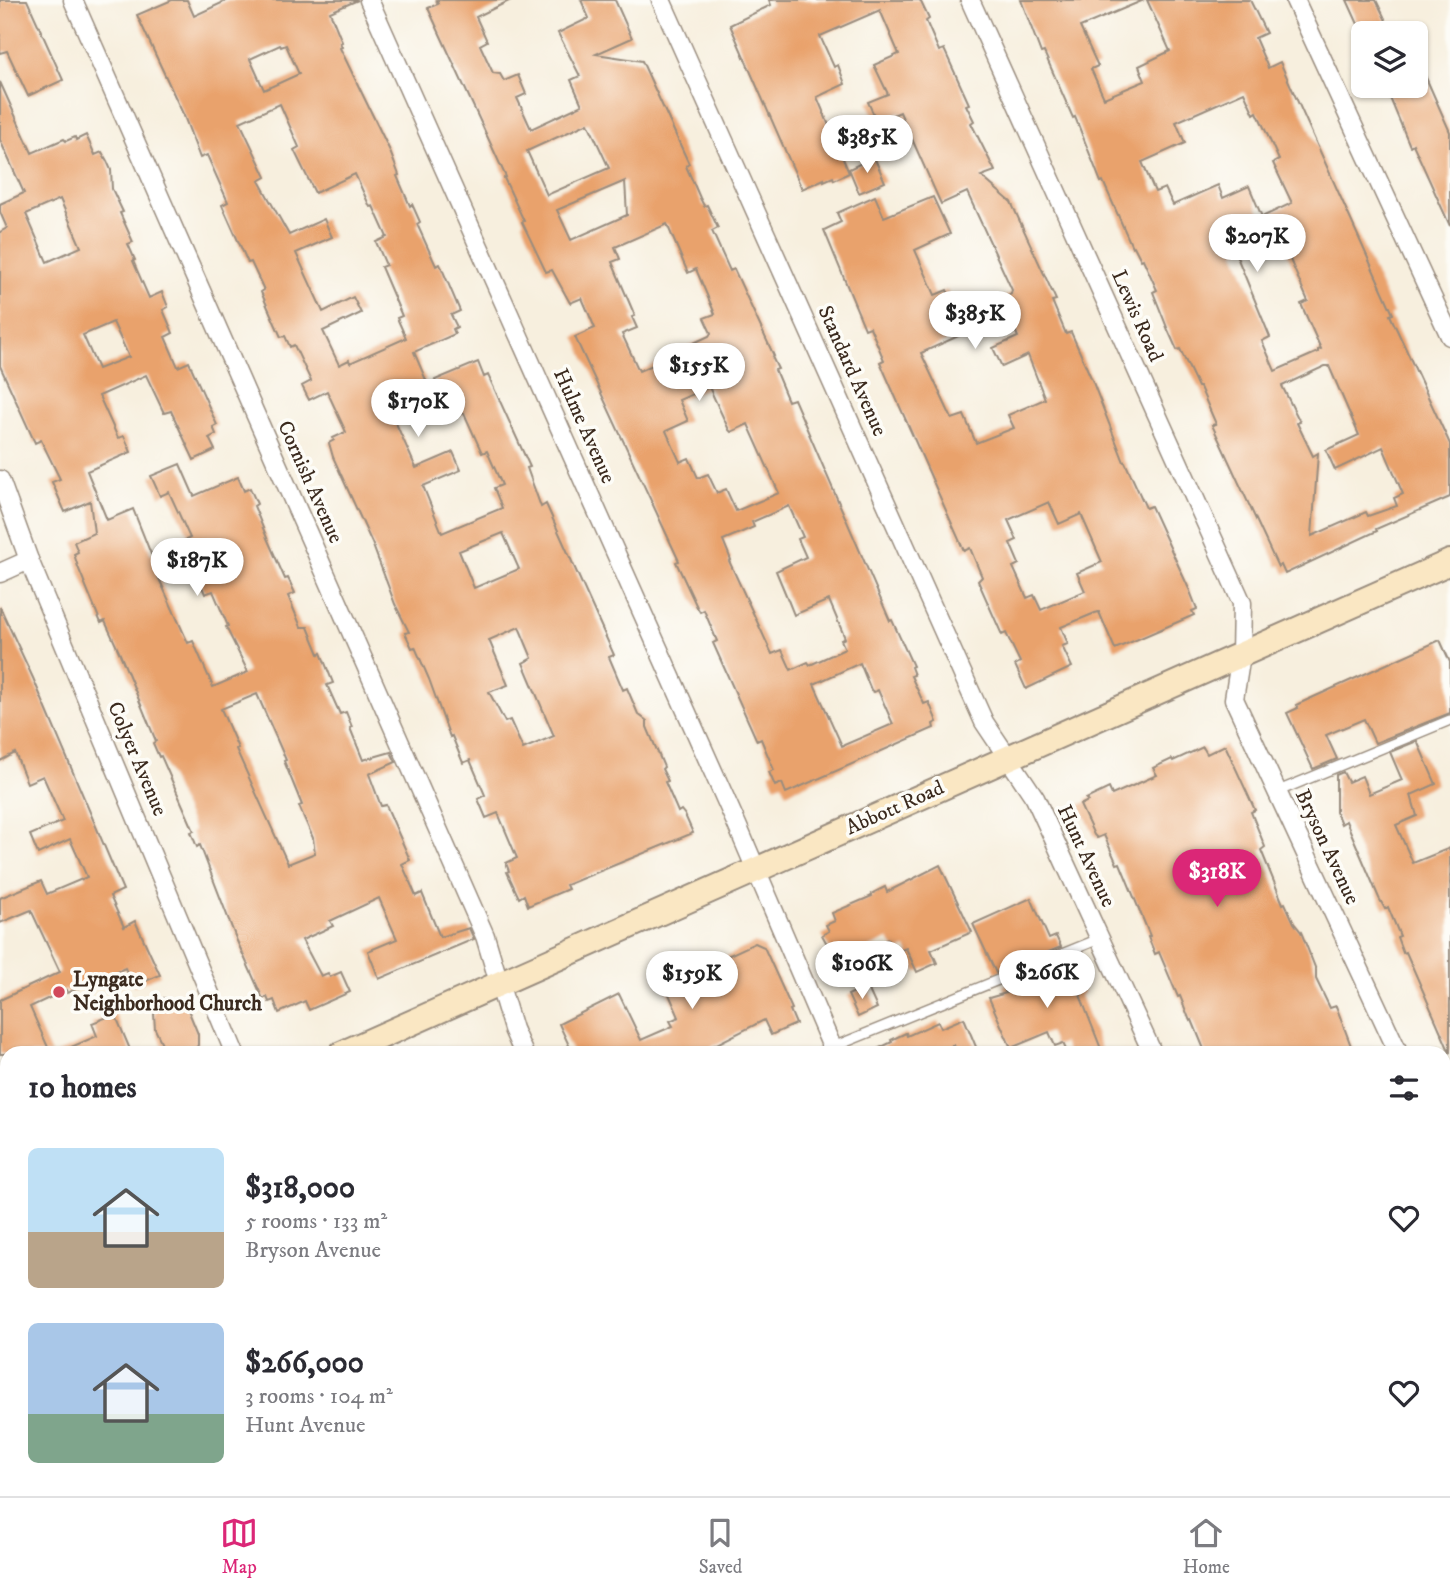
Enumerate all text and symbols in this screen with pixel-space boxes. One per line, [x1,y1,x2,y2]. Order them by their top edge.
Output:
map controls [1351,21,1428,98]
button: layers [1351,21,1428,98]
pin: $385K [818,116,916,175]
text: $385K [837,123,897,152]
pin: $207K [1208,215,1306,274]
text: $207K [1225,222,1289,251]
street label: Lewis Road [1105,266,1169,366]
pin: $385K [926,292,1024,351]
text: $385K [945,299,1005,328]
street label: Standard Avenue [812,302,893,441]
pin: $155K [650,344,748,403]
text: $155K [669,351,729,380]
street label: Hulme Avenue [547,364,621,488]
pin: $170K [369,380,467,439]
text: $170K [387,387,449,416]
street label: Cornish Avenue [271,417,349,548]
pin: $187K [148,538,246,598]
text: $187K [167,546,227,575]
street label: Colyer Avenue [101,698,173,820]
street label: Abbott Road [842,775,949,841]
street label: Bryson Avenue [1289,785,1365,909]
street label: Hunt Avenue [1051,801,1121,912]
pin: $318K [1168,850,1266,909]
text: $318K [1188,857,1246,886]
pin: $106K [813,942,911,1001]
text: $106K [831,949,893,978]
pin: $266K [998,950,1096,1010]
pin: $159K [643,951,741,1011]
text: $266K [1015,958,1079,987]
text: $159K [662,959,722,988]
place label: Lyngate Neighborhood Church [73,967,263,1017]
marker: Lyngate Neighborhood Church [51,984,67,1000]
icon: filters [1385,1069,1423,1107]
text: 10 homes [28,1070,137,1107]
text: $318,000 [245,1170,355,1207]
icon: home [84,1176,168,1260]
icon: heart [1385,1199,1423,1237]
text: 5 rooms · 133 m² [245,1207,387,1236]
text: Bryson Avenue [245,1236,381,1265]
text: $266,000 [245,1345,364,1382]
icon: home [84,1351,168,1435]
icon: heart [1385,1374,1423,1412]
text: 3 rooms · 104 m² [245,1382,393,1411]
text: Hunt Avenue [245,1411,366,1440]
tab: Map [220,1514,258,1579]
tab: Saved [699,1514,742,1579]
tab: Home [1183,1514,1230,1579]

